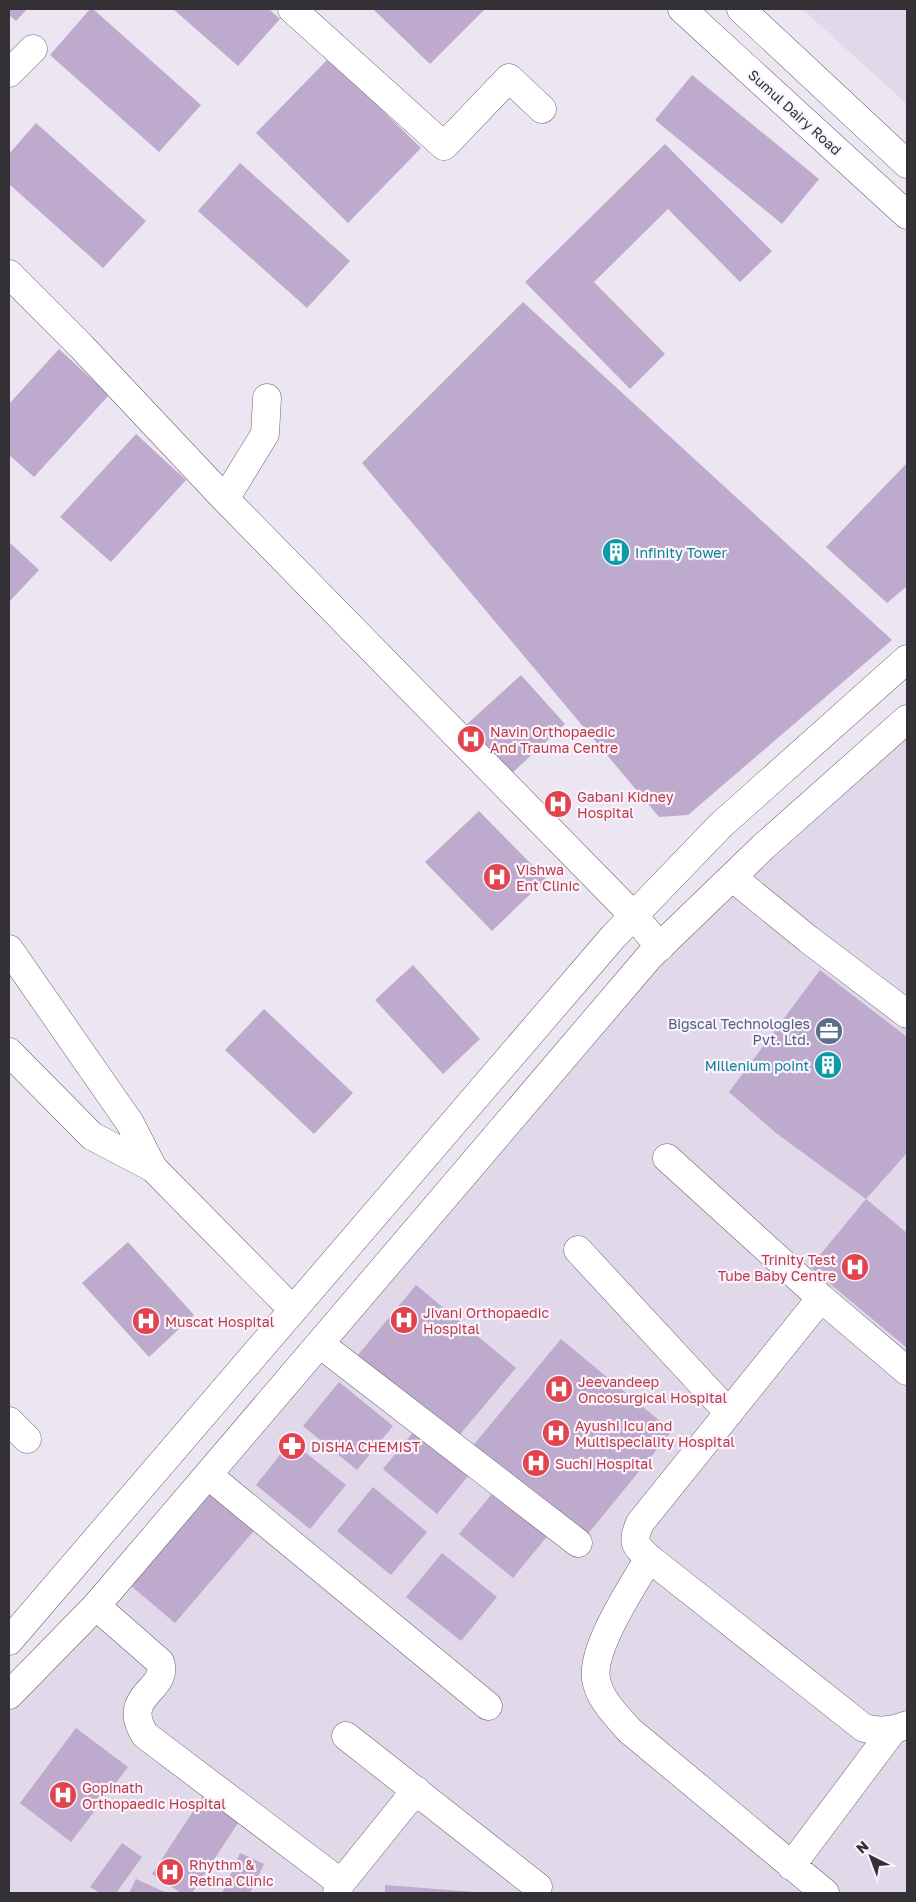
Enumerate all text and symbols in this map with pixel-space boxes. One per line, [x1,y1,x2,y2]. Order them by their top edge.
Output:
street label: Sumul Dairy Road [745,66,845,158]
building icon: Infinity Tower [601,537,631,567]
place label: Infinity Tower [635,544,727,561]
place label: Navin Orthopaedic And Trauma Centre [490,723,618,756]
hospital icon: Navin Orthopaedic And Trauma Centre [456,724,486,754]
place label: Gabani Kidney Hospital [577,788,674,821]
hospital icon: Gabani Kidney Hospital [543,789,573,819]
place label: Vishwa Ent Clinic [516,861,580,894]
hospital icon: Vishwa Ent Clinic [482,862,512,892]
place label: Bigscal Technologies Pvt. Ltd. [668,1015,810,1048]
office icon: Bigscal Technologies Pvt. Ltd. [814,1016,844,1046]
building icon: Millenium point [813,1050,843,1080]
place label: Millenium point [705,1057,809,1074]
place label: Trinity Test Tube Baby Centre [718,1251,836,1284]
hospital icon: Trinity Test Tube Baby Centre [840,1252,870,1282]
place label: Jivani Orthopaedic Hospital [423,1304,549,1337]
hospital icon: Jivani Orthopaedic Hospital [389,1305,419,1335]
hospital icon: Muscat Hospital [131,1306,161,1336]
place label: Muscat Hospital [165,1313,274,1330]
place label: Jeevandeep Oncosurgical Hospital [578,1373,727,1406]
hospital icon: Jeevandeep Oncosurgical Hospital [544,1374,574,1404]
place label: Ayushi Icu and Multispeciality Hospital [575,1417,735,1450]
hospital icon: Ayushi Icu and Multispeciality Hospital [541,1418,571,1448]
pharmacy icon: DISHA CHEMIST [277,1431,307,1461]
place label: DISHA CHEMIST [311,1438,421,1455]
hospital icon: Suchi Hospital [521,1448,551,1478]
place label: Suchi Hospital [555,1455,653,1472]
place label: Gopinath Orthopaedic Hospital [82,1779,226,1812]
hospital icon: Gopinath Orthopaedic Hospital [48,1780,78,1810]
north arrow [846,1832,896,1882]
text: N [852,1837,872,1857]
place label: Rhythm & Retina Clinic [189,1856,274,1889]
hospital icon: Rhythm & Retina Clinic [155,1857,185,1887]

